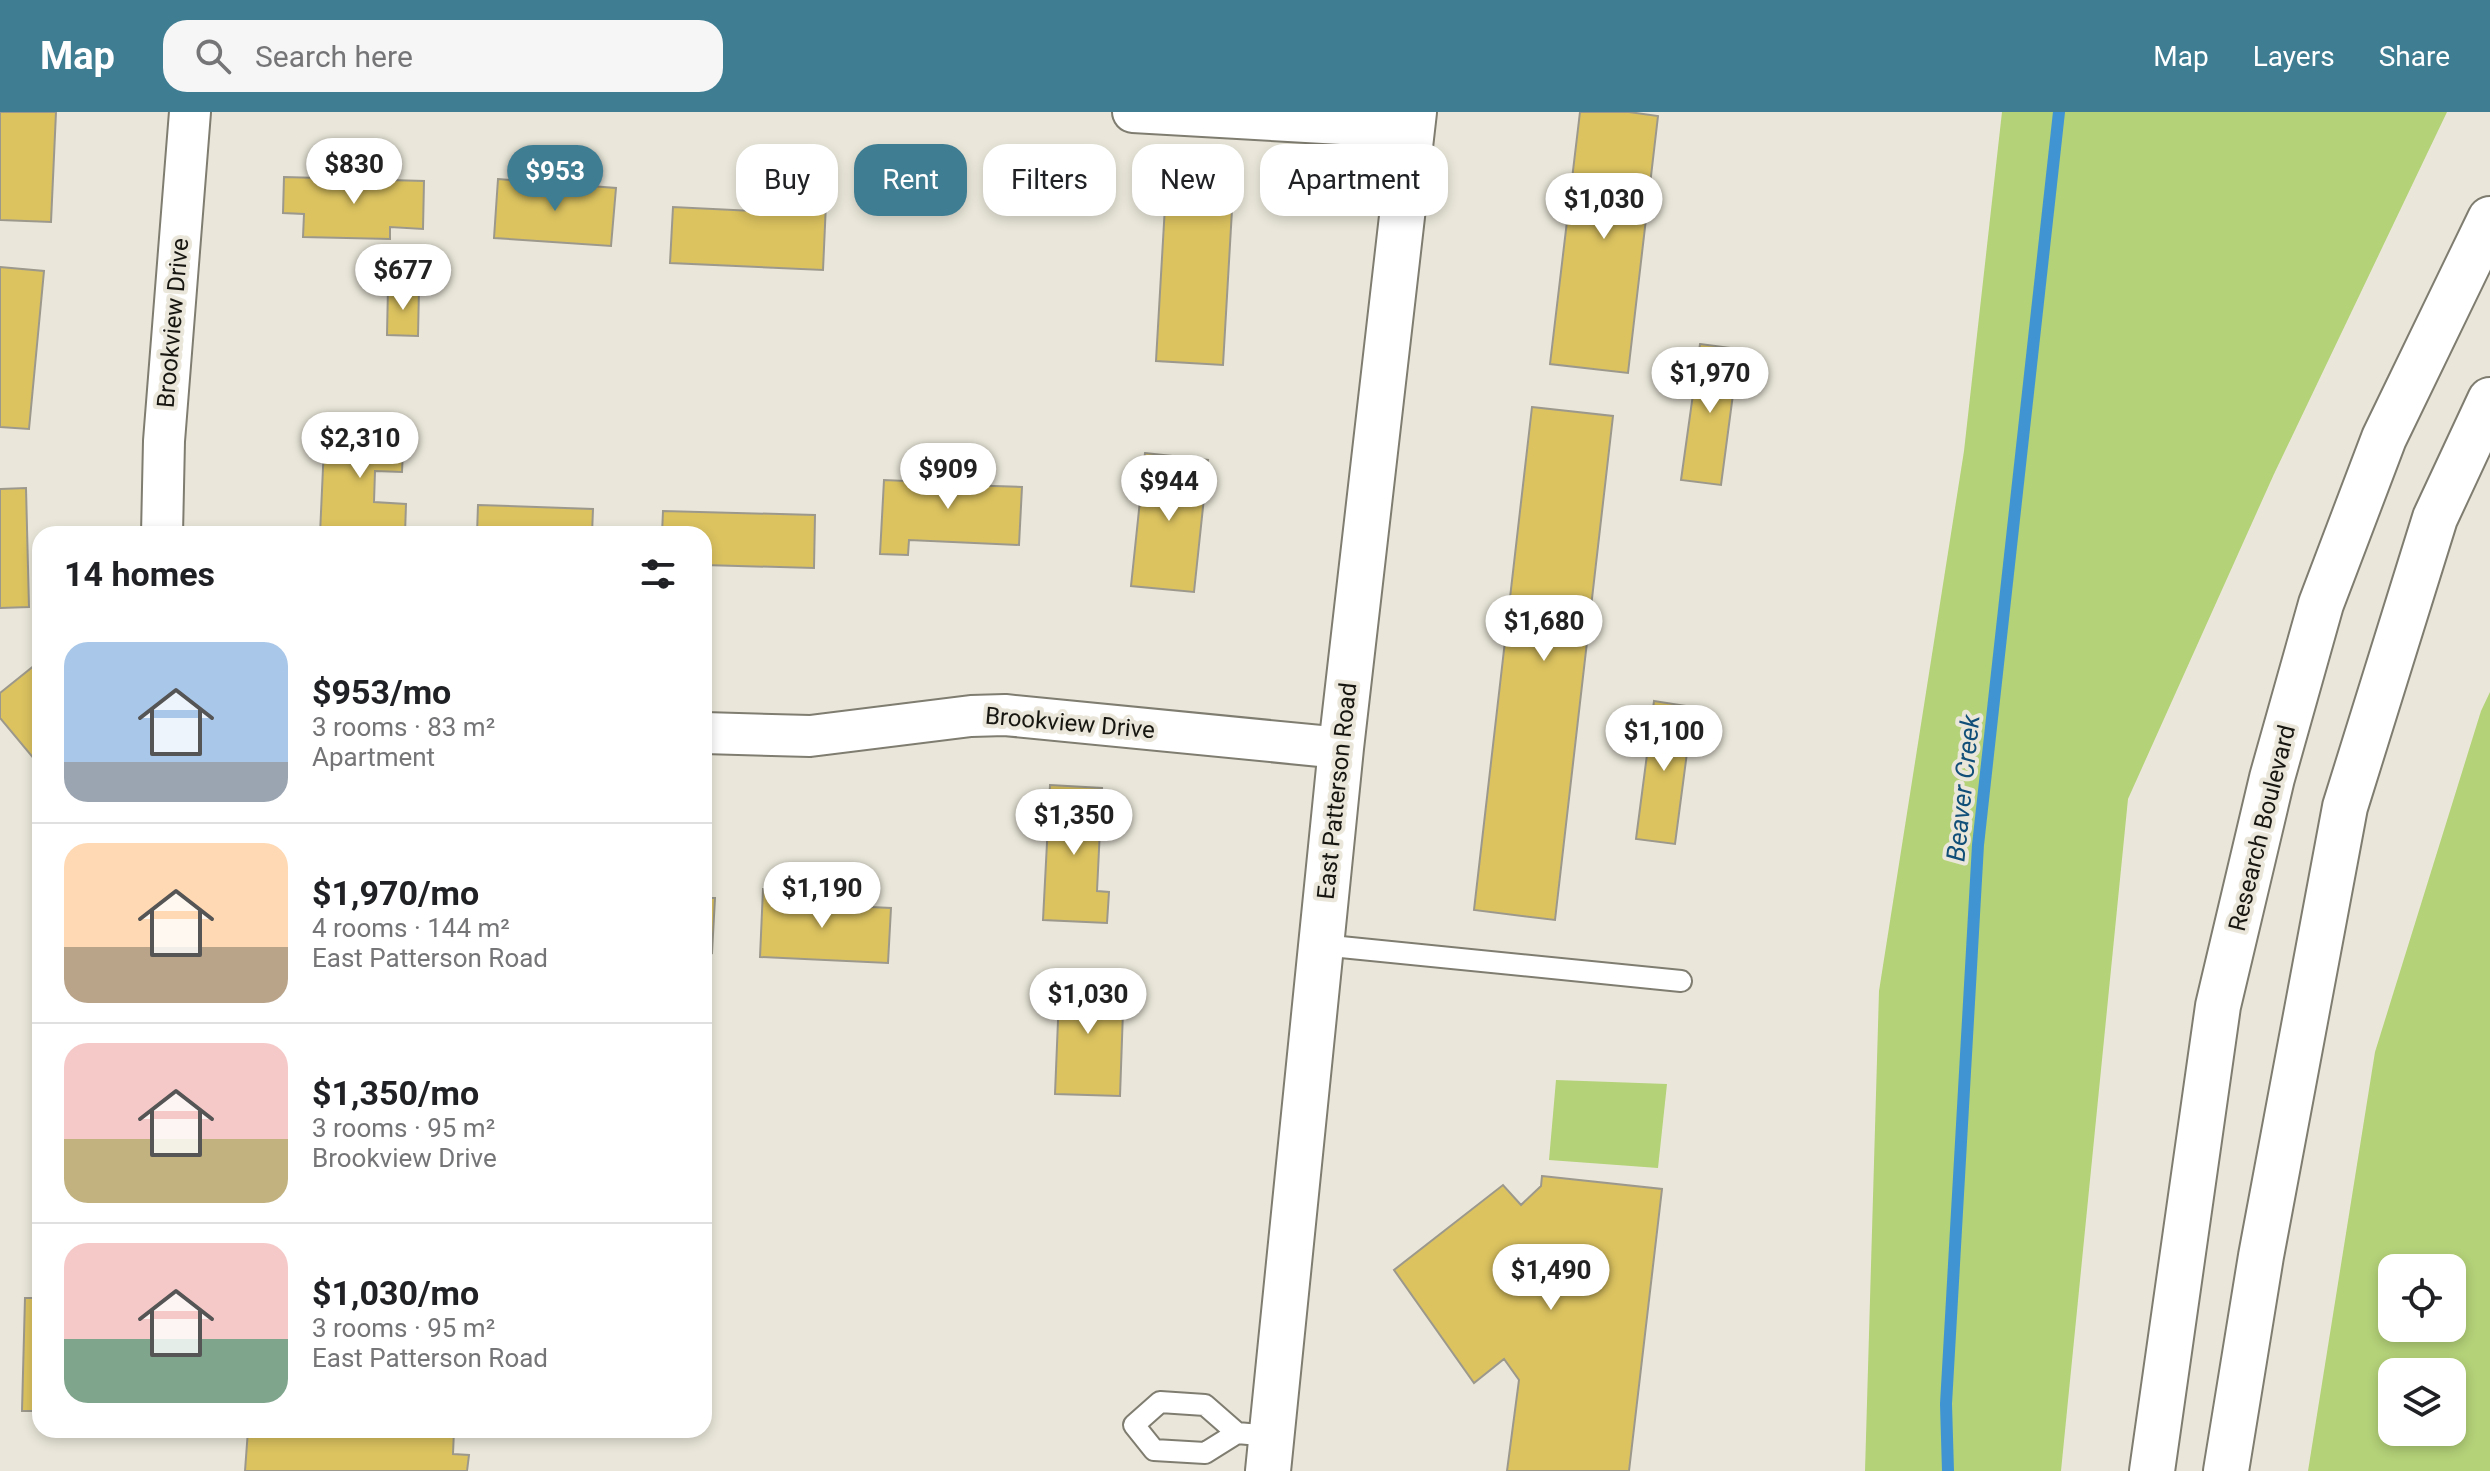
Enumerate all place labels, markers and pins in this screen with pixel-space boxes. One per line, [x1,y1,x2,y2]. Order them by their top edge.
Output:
pin: $830 [307,138,401,206]
pin: $953 [508,145,602,213]
pin: $1,030 [1539,173,1669,241]
pin: $677 [356,244,450,312]
pin: $1,970 [1645,347,1775,415]
pin: $2,310 [295,412,425,480]
pin: $909 [901,443,995,511]
pin: $944 [1122,455,1216,523]
pin: $1,680 [1479,595,1609,663]
pin: $1,100 [1599,705,1729,773]
pin: $1,350 [1009,789,1139,857]
pin: $1,190 [757,862,887,930]
pin: $1,030 [1023,968,1153,1036]
pin: $1,490 [1486,1244,1616,1312]

